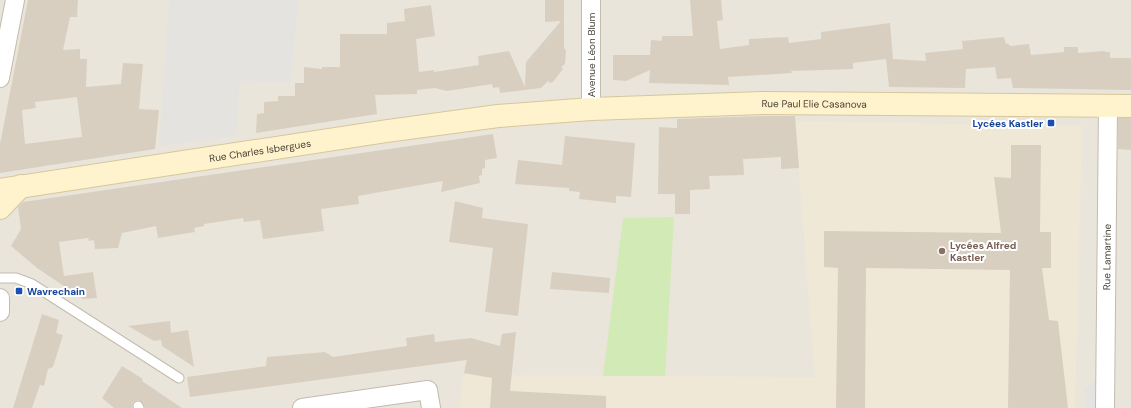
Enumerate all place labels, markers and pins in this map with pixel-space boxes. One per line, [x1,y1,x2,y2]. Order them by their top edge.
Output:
place label: Lycées Kastler [972,117,1043,130]
marker: Lycées Kastler [1046,118,1056,128]
place label: Lycées Alfred Kastler [950,239,1016,264]
marker: Lycées Alfred Kastler [937,246,947,256]
place label: Wavrechain [27,285,85,298]
marker: Wavrechain [14,286,24,296]

